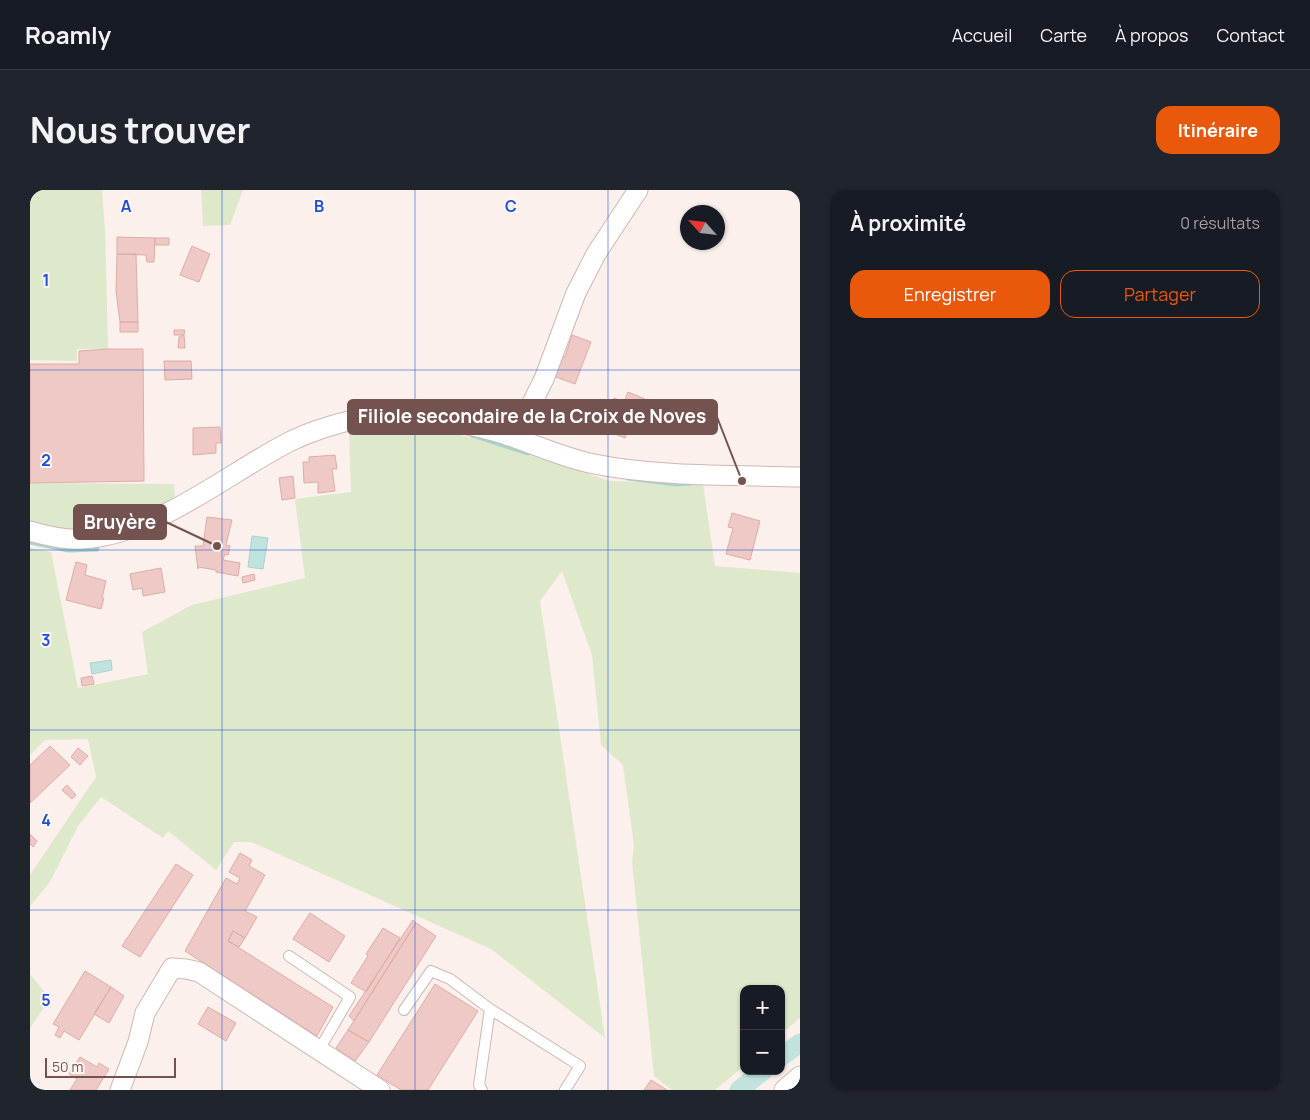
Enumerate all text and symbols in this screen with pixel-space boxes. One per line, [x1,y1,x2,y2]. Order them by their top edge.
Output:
text: Roamly [25,18,111,51]
text: Accueil [952,23,1012,47]
text: Carte [1040,23,1087,47]
text: À propos [1115,23,1188,47]
text: Contact [1216,23,1285,47]
text: Nous trouver [30,106,251,154]
button: Itinéraire [1156,106,1280,154]
text: A [121,195,132,217]
text: B [314,195,324,217]
text: C [505,195,517,217]
north arrow [680,205,725,250]
text: À proximité [850,209,966,237]
text: 0 résultats [1180,212,1260,234]
text: 1 [42,269,50,291]
button: Enregistrer [850,270,1050,318]
button: Partager [1060,270,1260,318]
callout: Filiole secondaire de la Croix de Noves [348,400,717,434]
text: Filiole secondaire de la Croix de Noves [358,403,706,429]
text: 2 [41,449,51,471]
callout: Bruyère [74,505,166,539]
text: Bruyère [84,509,156,535]
text: 3 [41,629,51,651]
text: 4 [41,809,51,831]
map controls [740,985,785,1075]
button: + [740,985,785,1030]
text: 5 [41,989,51,1011]
button: − [740,1030,785,1075]
scale bar [45,1055,176,1078]
text: 50 m [52,1057,83,1076]

